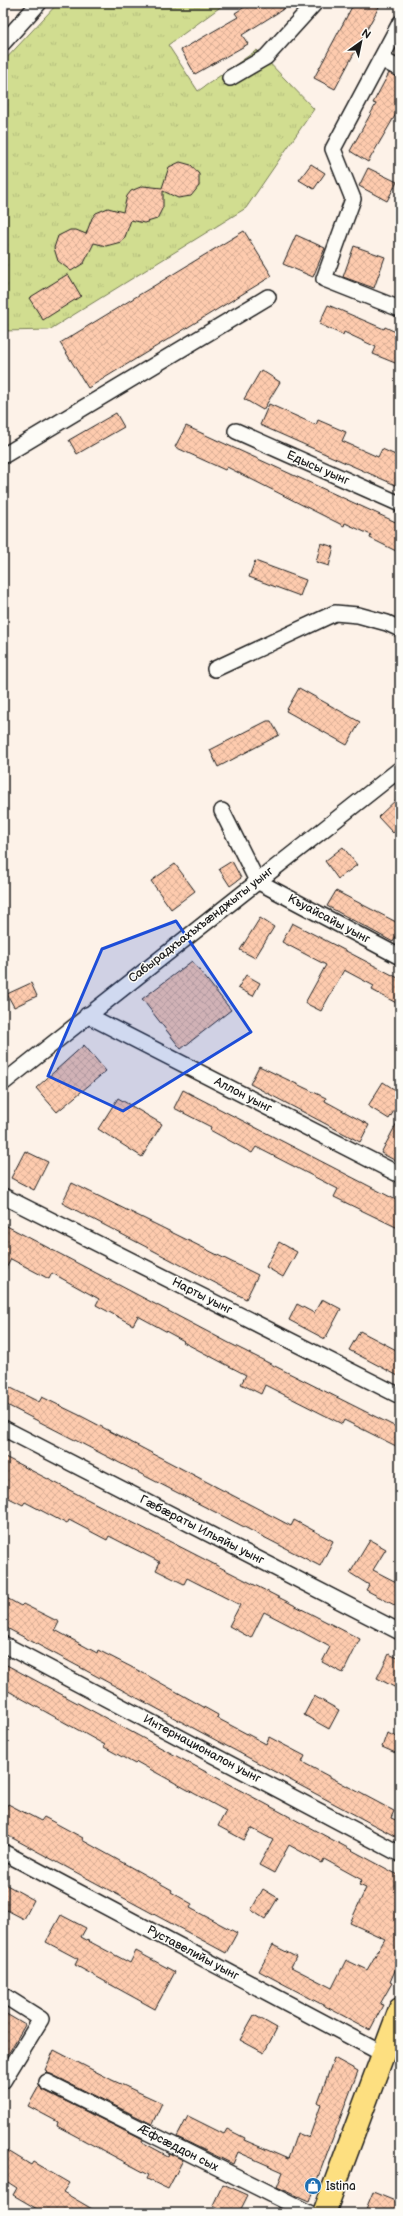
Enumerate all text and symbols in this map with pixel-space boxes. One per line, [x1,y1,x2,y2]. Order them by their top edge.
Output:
north arrow [341,22,381,62]
text: N [359,26,373,42]
street label: Едысы уынг [284,447,352,489]
street label: Сабырадхъахъхъæнджыты уынг [126,864,277,986]
street label: Къуайсайы уынг [285,891,373,947]
street label: Аллон уынг [211,1074,275,1116]
street label: Нарты уынг [169,1274,235,1318]
street label: Гæбæраты Ильяйы уынг [137,1492,267,1568]
street label: Интернационалон уынг [141,1712,264,1787]
street label: Руставелийы уынг [144,1922,242,1984]
street label: Æфсæддон сых [134,2121,221,2175]
shop icon: Istina [303,2176,323,2196]
place label: Istina [326,2179,356,2194]

